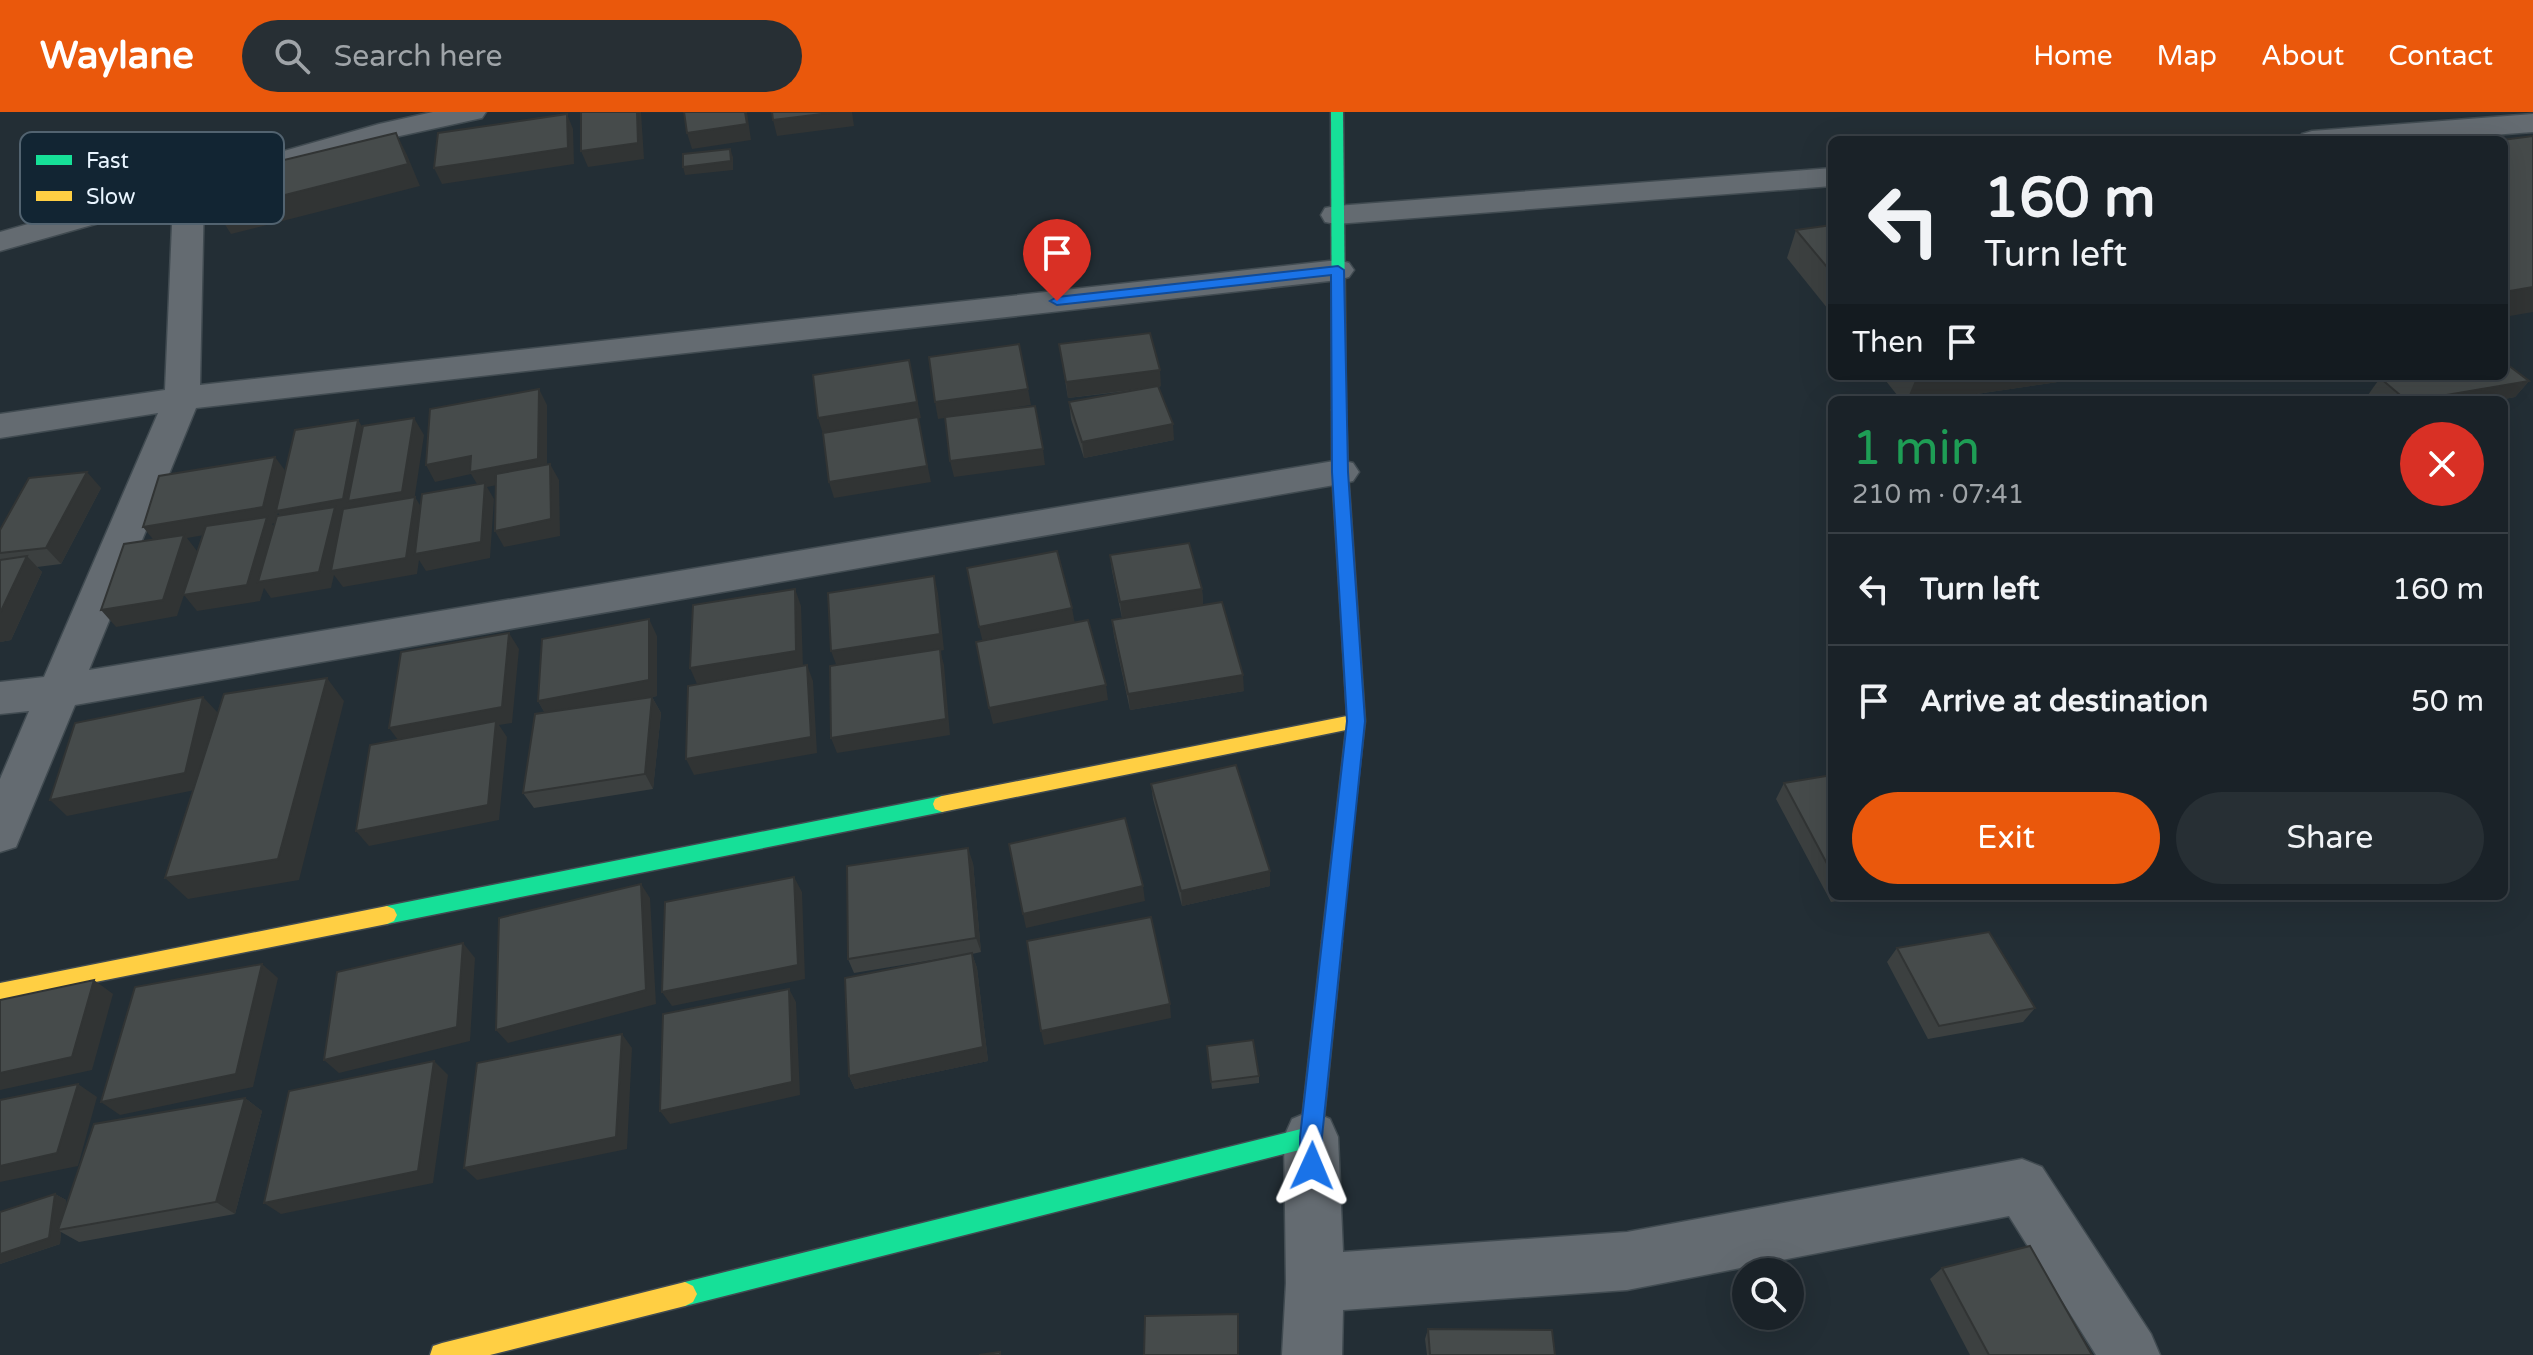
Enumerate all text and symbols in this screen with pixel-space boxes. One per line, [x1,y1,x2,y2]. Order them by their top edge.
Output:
search box [242,20,802,92]
text: Waylane [40,33,194,79]
icon: search [270,34,314,78]
text: Search here [334,38,503,75]
text: Home [2033,39,2113,73]
text: Map [2157,39,2217,73]
text: About [2261,39,2344,73]
text: Contact [2388,39,2493,73]
legend [20,132,284,224]
text: Fast [86,148,129,174]
text: 160 m [1984,165,2155,232]
icon: left [1852,168,1956,272]
text: Slow [86,184,136,210]
pin [1023,219,1091,301]
icon: arrive [1035,231,1079,275]
text: Turn left [1984,233,2127,276]
icon: arrive [1940,320,1984,364]
text: Then [1852,324,1924,361]
text: 1 min [1852,420,1980,478]
button: close [2400,422,2484,506]
text: 210 m · 07:41 [1852,479,2024,510]
icon: left [1852,567,1896,611]
text: Turn left [1920,571,2039,608]
text: 160 m [2392,571,2484,608]
icon: arrive [1852,679,1896,723]
text: Arrive at destination [1920,683,2208,720]
text: 50 m [2411,683,2484,720]
button: Exit [1852,792,2160,884]
button: Share [2176,792,2484,884]
position arrow [1270,1124,1354,1208]
map controls [1732,1258,1804,1330]
button: search [1732,1258,1804,1330]

